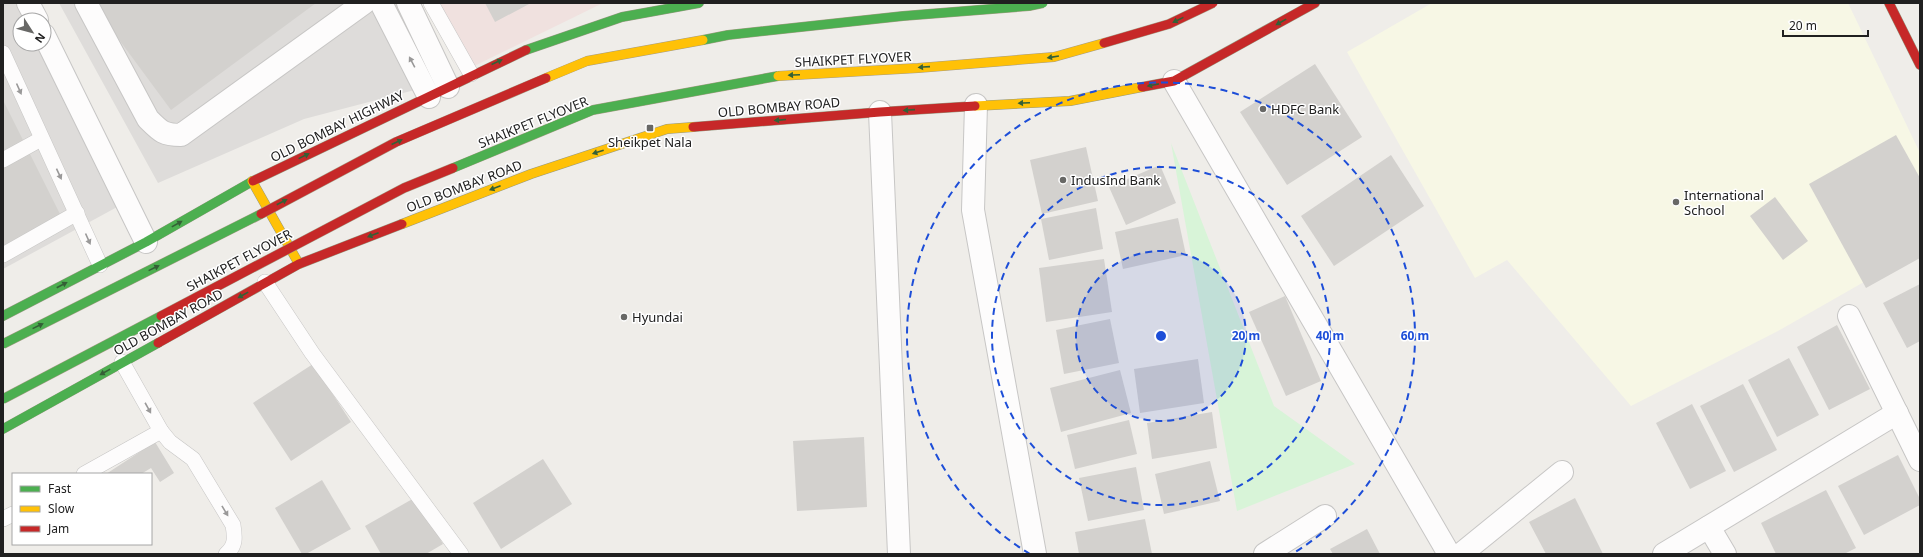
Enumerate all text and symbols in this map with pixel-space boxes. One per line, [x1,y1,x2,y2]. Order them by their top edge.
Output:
north arrow [12,12,52,52]
scale bar [1783,12,1868,38]
one-way arrow [1172,17,1183,23]
text: 20 m [1789,17,1817,34]
one-way arrow [1275,18,1287,25]
text: N [32,30,49,46]
street label: SHAIKPET FLYOVER [794,47,912,71]
one-way arrow [1047,54,1059,60]
one-way arrow [408,56,415,67]
one-way arrow [491,59,502,65]
one-way arrow [918,64,930,71]
one-way arrow [788,72,800,79]
one-way arrow [1146,82,1159,88]
one-way arrow [16,83,22,94]
street label: OLD BOMBAY HIGHWAY [267,86,407,166]
street label: SHAIKPET FLYOVER [476,92,590,152]
street label: OLD BOMBAY ROAD [717,93,841,121]
one-way arrow [1017,100,1030,106]
place label: HDFC Bank [1271,100,1339,118]
marker: HDFC Bank [1258,104,1268,114]
one-way arrow [903,106,915,113]
one-way arrow [774,117,786,123]
marker: Sheikpet Nala [645,123,655,133]
place label: Sheikpet Nala [608,133,692,151]
one-way arrow [391,139,403,145]
one-way arrow [591,149,603,155]
one-way arrow [299,153,310,159]
street label: OLD BOMBAY ROAD [403,156,525,216]
one-way arrow [56,169,62,180]
place label: IndusInd Bank [1071,171,1160,189]
marker: IndusInd Bank [1058,175,1068,185]
one-way arrow [488,185,500,191]
place label: International School [1684,186,1764,219]
marker: International School [1671,197,1681,207]
one-way arrow [276,199,288,206]
one-way arrow [171,220,183,227]
street label: SHAIKPET FLYOVER [183,225,295,295]
one-way arrow [367,233,379,239]
one-way arrow [86,234,92,246]
one-way arrow [148,265,160,272]
one-way arrow [57,282,68,288]
street label: OLD BOMBAY ROAD [110,284,226,360]
one-way arrow [237,291,248,298]
place label: Hyundai [632,308,683,326]
marker: Hyundai [619,312,629,322]
one-way arrow [32,323,43,329]
text: 20 m [1232,327,1260,344]
text: 40 m [1316,327,1344,344]
text: 60 m [1401,327,1429,344]
centre of rings [1154,329,1168,343]
one-way arrow [99,368,111,375]
one-way arrow [145,402,152,414]
legend [12,473,152,545]
text: Fast [48,480,72,497]
text: Slow [48,500,75,517]
one-way arrow [221,505,228,517]
text: Jam [47,520,69,537]

